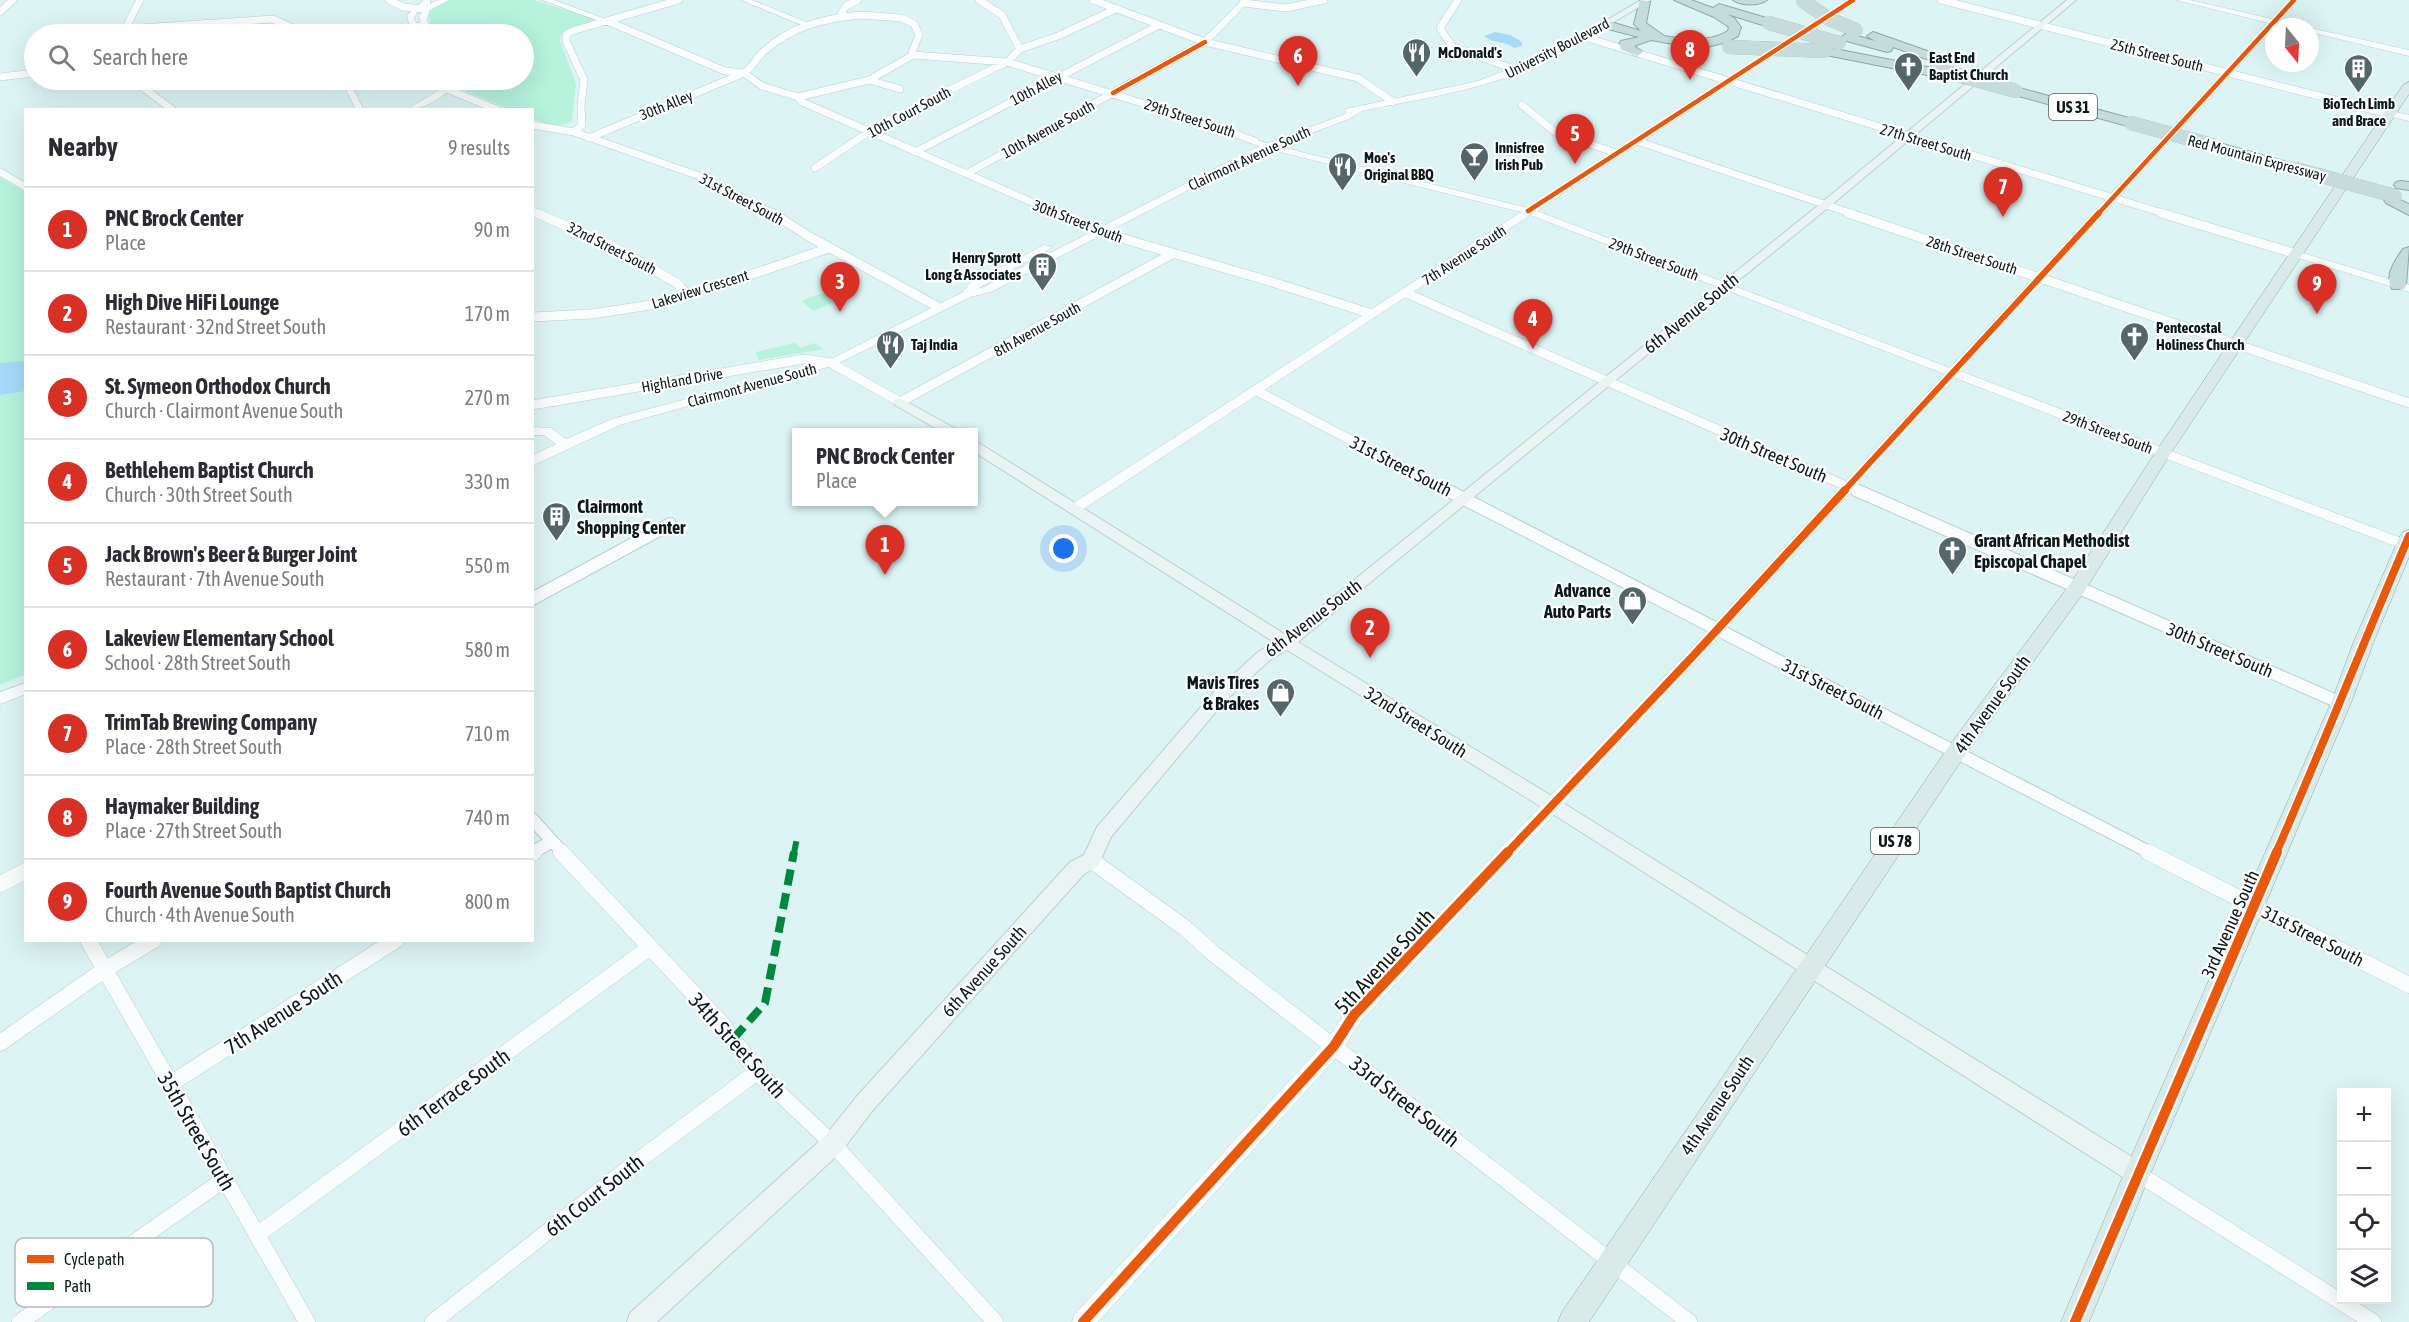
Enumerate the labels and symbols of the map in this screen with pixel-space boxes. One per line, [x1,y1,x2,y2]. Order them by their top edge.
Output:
street label: University Boulevard [1502,14,1612,82]
north arrow [2265,18,2319,72]
pin: 8 [1670,31,1710,80]
street label: 25th Street South [2109,35,2205,75]
pin: 6 [1278,36,1318,86]
restaurant icon: McDonald's [1401,36,1433,78]
place label: McDonald's [1438,44,1503,61]
place label: East End Baptist Church [1929,49,2008,83]
church icon: East End Baptist Church [1892,50,1924,92]
building icon: BioTech Limb and Brace [2343,52,2375,94]
street label: 10th Alley [1007,67,1065,109]
street label: 10th Court South [865,83,953,141]
street label: 30th Alley [637,87,695,123]
road number: US 31 [2049,94,2097,120]
street label: 29th Street South [1142,95,1238,141]
place label: BioTech Limb and Brace [2323,95,2395,129]
street label: 10th Avenue South [999,96,1097,162]
pin: 5 [1556,114,1594,164]
street label: 27th Street South [1878,120,1974,164]
street label: Clairmont Avenue South [1185,122,1313,194]
street label: Red Mountain Expressway [2186,131,2328,185]
place label: Innisfree Irish Pub [1495,139,1544,173]
bar icon: Innisfree Irish Pub [1458,140,1490,182]
place label: Moe's Original BBQ [1364,149,1434,183]
restaurant icon: Moe's Original BBQ [1327,150,1359,192]
pin: 7 [1984,168,2022,217]
street label: 31st Street South [697,170,787,228]
street label: 30th Street South [1031,196,1125,246]
street label: 32nd Street South [565,218,659,278]
street label: 7th Avenue South [1419,222,1509,288]
street label: 28th Street South [1924,232,2020,278]
street label: 29th Street South [1607,234,1701,284]
place label: Henry Sprott Long & Associates [925,249,1022,283]
building icon: Henry Sprott Long & Associates [1026,250,1058,292]
pin: 3 [820,262,860,312]
pin: 9 [2298,264,2336,314]
street label: Lakeview Crescent [650,266,750,312]
street label: 6th Avenue South [1639,268,1743,358]
street label: 8th Avenue South [991,298,1083,360]
pin: 4 [1514,300,1552,349]
place label: Pentecostal Holiness Church [2156,319,2244,353]
church icon: Pentecostal Holiness Church [2119,320,2151,362]
restaurant icon: Taj India [874,328,906,370]
place label: Taj India [911,336,958,353]
street label: Clairmont Avenue South [686,360,818,410]
street label: Highland Drive [640,364,724,396]
street label: 29th Street South [2061,407,2155,457]
street label: 30th Street South [1717,423,1831,487]
street label: 31st Street South [1347,431,1455,501]
place label: Clairmont Shopping Center [577,496,686,538]
building icon: Clairmont Shopping Center [540,500,572,542]
pin: 1 [866,526,904,575]
place label: Grant African Methodist Episcopal Chapel [1974,530,2130,572]
your location [1049,534,1078,563]
church icon: Grant African Methodist Episcopal Chapel [1937,534,1969,576]
street label: 6th Avenue South [1260,575,1366,661]
place label: Advance Auto Parts [1543,580,1612,622]
shop icon: Advance Auto Parts [1616,584,1648,626]
pin: 2 [1350,608,1390,658]
street label: 30th Street South [2163,618,2277,682]
street label: 4th Avenue South [1949,651,2035,757]
street label: 31st Street South [1779,654,1887,724]
place label: Mavis Tires & Brakes [1187,672,1260,714]
shop icon: Mavis Tires & Brakes [1264,676,1296,718]
street label: 32nd Street South [1361,682,1471,762]
road number: US 78 [1871,828,1919,854]
street label: 3rd Avenue South [2197,867,2263,981]
street label: 31st Street South [2259,901,2367,971]
street label: 5th Avenue South [1329,903,1439,1019]
street label: 6th Avenue South [937,921,1031,1021]
street label: 7th Avenue South [220,965,346,1059]
street label: 34th Street South [685,988,791,1102]
street label: 6th Terrace South [392,1043,514,1141]
street label: 33rd Street South [1345,1051,1465,1151]
street label: 4th Avenue South [1676,1051,1758,1159]
street label: 35th Street South [153,1067,241,1195]
street label: 6th Court South [540,1149,648,1241]
legend [15,1238,213,1307]
text: Cycle path [64,1250,124,1269]
text: Path [64,1277,91,1295]

